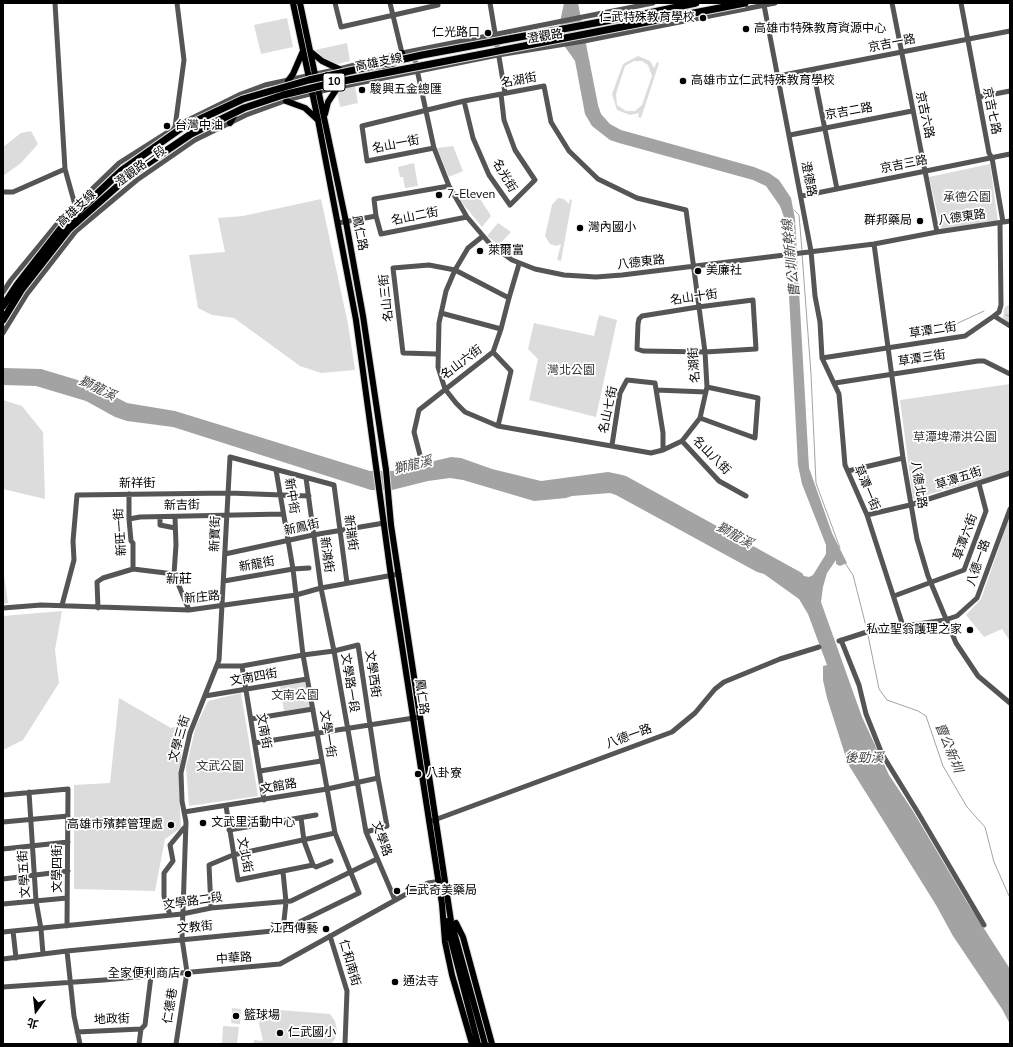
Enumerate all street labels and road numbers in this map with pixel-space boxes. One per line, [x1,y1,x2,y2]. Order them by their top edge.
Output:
street label: 澄觀路 [526,27,564,47]
street label: 京吉一路 [867,32,917,56]
street label: 高雄支線 [354,51,404,75]
street label: 名湖街 [500,71,538,91]
road number: 10 [323,73,345,91]
street label: 京吉七路 [979,86,1003,136]
street label: 京吉六路 [912,90,936,140]
street label: 京吉二路 [824,101,874,123]
street label: 名山一街 [371,133,421,157]
street label: 澄觀路一段 [112,144,170,190]
street label: 京吉三路 [879,153,929,177]
street label: 名光街 [489,157,519,195]
street label: 澄德路 [797,160,819,198]
street label: 高雄支線 [55,187,99,231]
street label: 名山二街 [390,205,440,229]
street label: 八德東路 [937,208,987,228]
street label: 鳳仁路 [348,214,370,252]
street label: 八德東路 [616,253,666,273]
street label: 名山三街 [377,273,397,323]
street label: 名山十街 [669,288,719,308]
street label: 草潭二街 [908,320,958,342]
street label: 名山六街 [438,343,486,383]
street label: 名湖街 [687,347,703,383]
street label: 草潭三街 [897,348,947,370]
street label: 名山七街 [597,385,621,435]
street label: 名山八街 [689,434,733,478]
street label: 八德北路 [907,460,929,510]
street label: 草潭一街 [850,463,882,513]
street label: 草潭五街 [934,465,984,493]
street label: 新祥街 [119,477,155,491]
street label: 新中街 [281,477,301,515]
street label: 新吉街 [164,498,200,514]
street label: 新旺一街 [112,508,130,556]
street label: 草潭六街 [951,512,981,562]
street label: 新瑞街 [340,514,360,552]
street label: 新寶街 [208,516,224,552]
street label: 新鳳街 [283,517,321,539]
street label: 新鴻街 [316,536,336,574]
street label: 八德一路 [964,538,994,588]
street label: 新龍街 [238,555,276,575]
street label: 新庄路 [183,589,221,607]
street label: 文學西街 [362,649,382,699]
street label: 文學路一段 [337,652,361,714]
street label: 文南四街 [229,667,279,689]
street label: 鳳仁路 [411,678,431,716]
street label: 文學一街 [316,709,338,759]
street label: 文南街 [253,712,273,750]
street label: 文學三街 [166,714,194,764]
street label: 八德一路 [604,722,654,752]
street label: 文館路 [260,777,298,797]
street label: 文學路 [368,820,394,858]
street label: 文北街 [233,836,255,874]
street label: 文學四街 [51,845,65,893]
street label: 文學五街 [16,850,34,898]
street label: 文學路二段 [162,891,224,913]
street label: 文教街 [176,919,214,937]
street label: 仁和南街 [335,938,363,988]
street label: 中華路 [216,951,252,967]
street label: 仁德巷 [161,987,181,1025]
street label: 地政街 [94,1012,130,1028]

